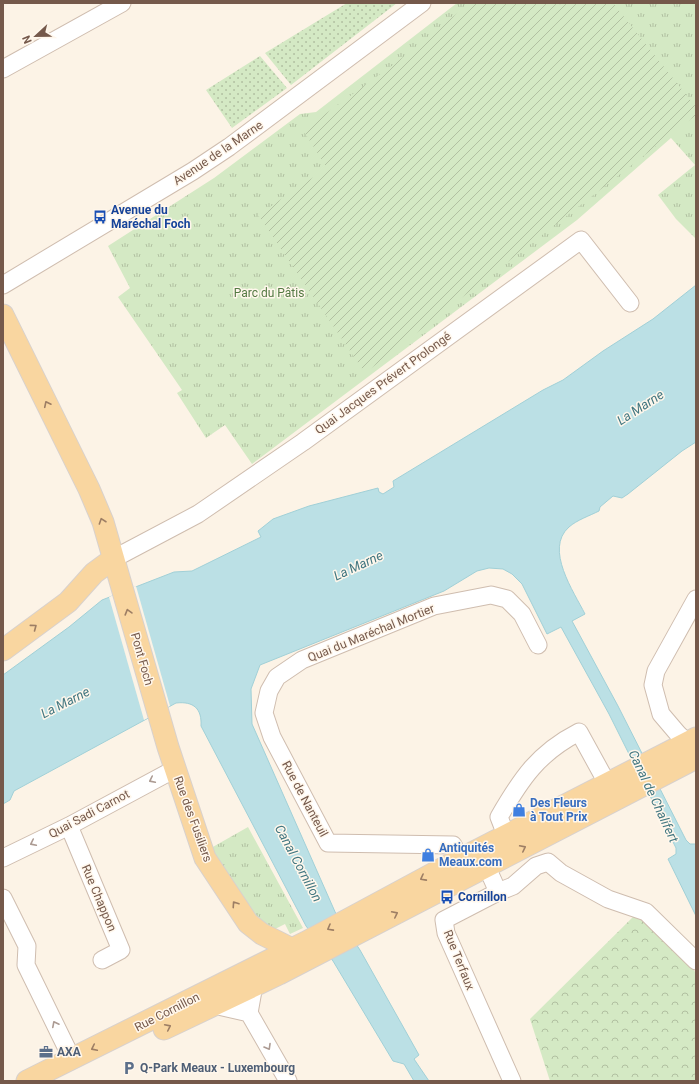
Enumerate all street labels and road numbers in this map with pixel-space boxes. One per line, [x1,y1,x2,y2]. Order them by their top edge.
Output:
street label: Avenue de la Marne [171,118,265,188]
street label: Quai Jacques Prévert Prolongé [312,329,454,437]
street label: Quai du Maréchal Mortier [306,601,436,665]
street label: Pont Foch [128,631,156,687]
street label: Rue de Nanteuil [279,759,331,839]
street label: Rue des Fusiliers [171,774,215,864]
street label: Quai Sadi Carnot [46,787,132,841]
street label: Rue Chappon [79,862,119,934]
street label: Rue Terfaux [441,928,477,992]
street label: Rue Cornillon [132,990,202,1034]

